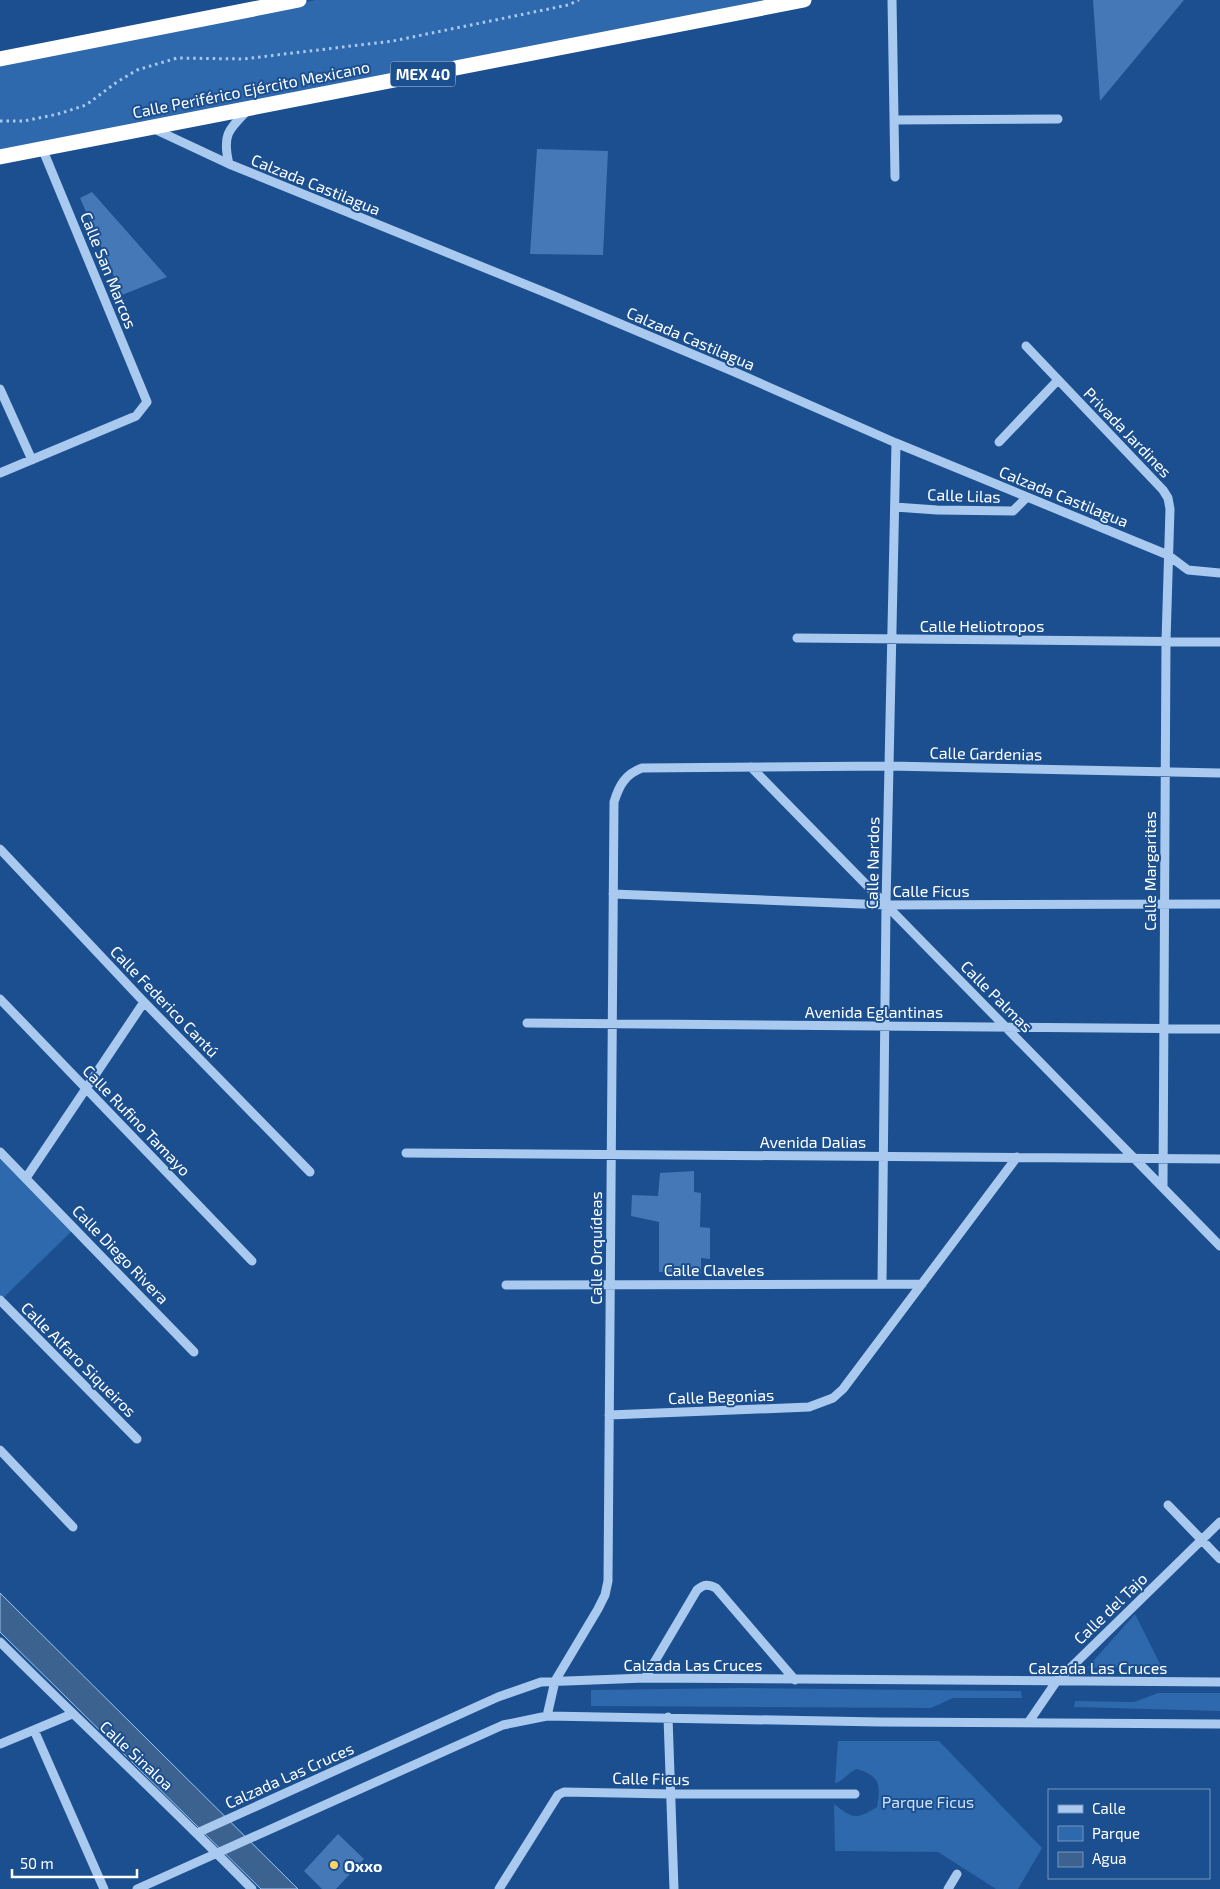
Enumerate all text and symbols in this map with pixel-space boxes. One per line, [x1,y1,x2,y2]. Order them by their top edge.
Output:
street label: Calle Periférico Ejército Mexicano [131,57,372,122]
road number: MEX 40 [390,62,456,86]
street label: Calzada Castilagua [249,149,383,219]
street label: Calle San Marcos [77,209,141,331]
street label: Calzada Castilagua [624,302,758,374]
street label: Privada Jardines [1080,383,1176,481]
street label: Calzada Castilagua [997,461,1131,531]
street label: Calle Lilas [927,484,1001,506]
street label: Calle Heliotropos [920,616,1044,635]
street label: Calle Gardenias [930,743,1042,763]
street label: Calle Margaritas [1140,811,1159,931]
street label: Calle Nardos [862,817,882,909]
street label: Calle Ficus [892,881,970,900]
street label: Calle Federico Cantú [107,941,223,1061]
street label: Calle Palmas [957,956,1037,1036]
street label: Avenida Eglantinas [805,1002,943,1021]
street label: Calle Rufino Tamayo [79,1061,195,1179]
street label: Avenida Dalias [760,1132,866,1151]
street label: Calle Orquídeas [586,1191,605,1305]
street label: Calle Diego Rivera [69,1201,173,1307]
street label: Calle Claveles [664,1260,764,1279]
street label: Calle Alfaro Siqueiros [18,1298,140,1420]
street label: Calle Begonias [668,1385,774,1407]
street label: Calle del Tajo [1069,1568,1151,1648]
street label: Calzada Las Cruces [624,1655,762,1674]
street label: Calzada Las Cruces [1029,1658,1167,1677]
street label: Calle Sinaloa [96,1716,178,1794]
street label: Calzada Las Cruces [222,1738,356,1812]
street label: Calle Ficus [612,1768,690,1788]
legend [1048,1789,1210,1879]
park label: Parque Ficus [882,1792,974,1811]
text: Calle [1092,1799,1126,1817]
text: Parque [1092,1824,1140,1842]
scale bar [12,1846,138,1878]
text: Agua [1092,1849,1127,1867]
text: 50 m [20,1854,54,1872]
place label: Oxxo [344,1856,382,1875]
marker: Oxxo [328,1859,340,1871]

